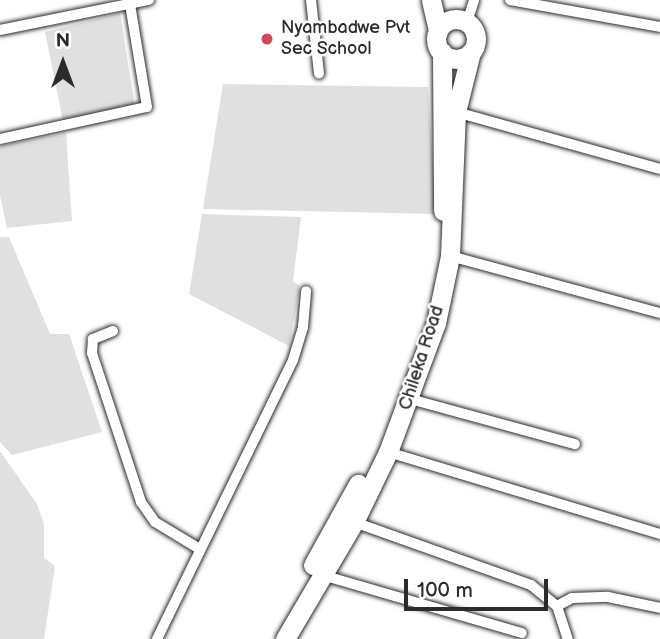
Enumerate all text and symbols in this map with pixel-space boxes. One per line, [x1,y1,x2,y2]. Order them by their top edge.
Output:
place label: Nyambadwe Pvt Sec School [281,18,410,60]
north arrow [28,28,98,98]
text: N [56,30,70,53]
marker: Nyambadwe Pvt Sec School [259,31,275,47]
street label: Chileka Road [395,303,449,413]
scale bar [408,566,552,610]
text: 100 m [417,578,473,603]

